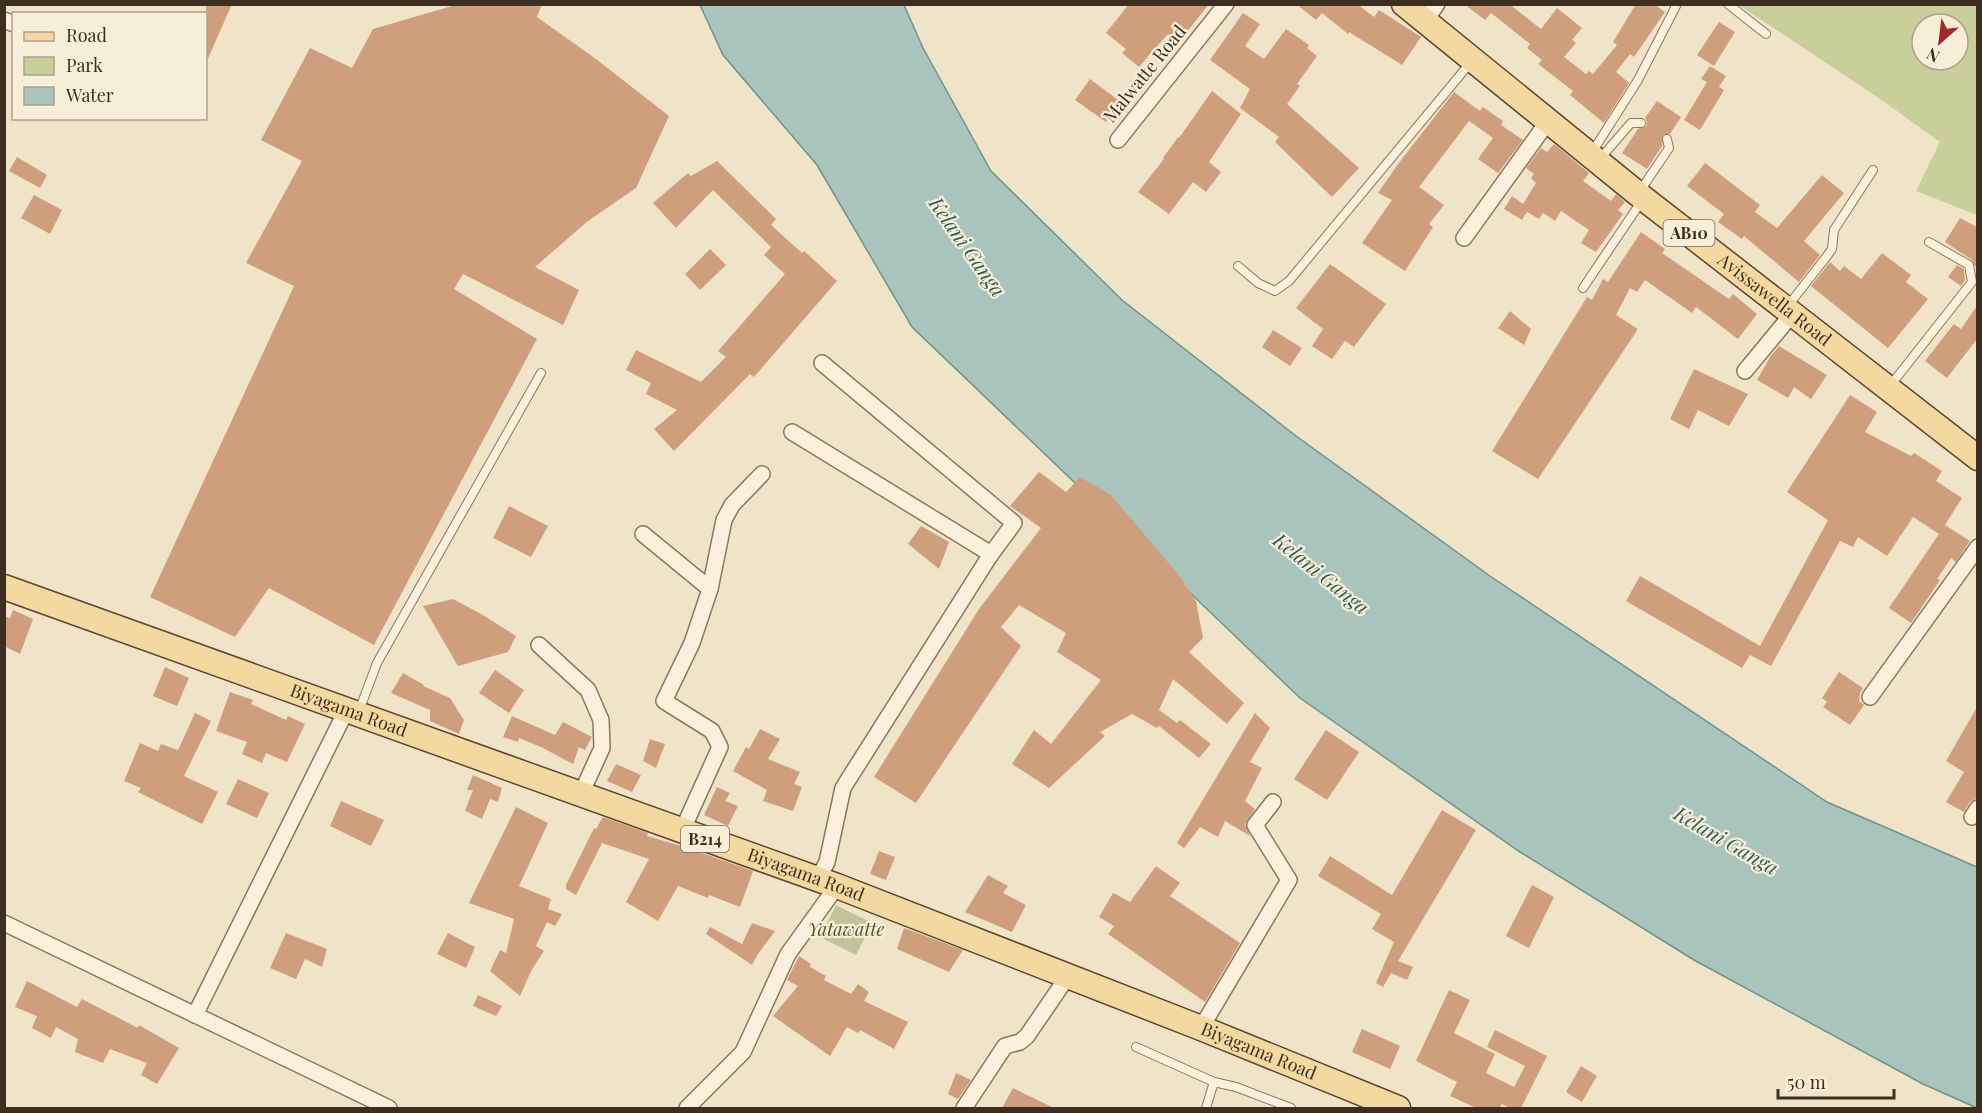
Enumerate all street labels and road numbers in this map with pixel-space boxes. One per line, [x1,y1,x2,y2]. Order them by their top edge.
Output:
street label: Malwatte Road [1097,19,1191,127]
road number: AB10 [1664,220,1714,246]
street label: Avissawella Road [1712,247,1837,351]
street label: Biyagama Road [287,678,411,742]
road number: B214 [681,826,729,852]
street label: Biyagama Road [744,842,869,907]
street label: Biyagama Road [1198,1016,1321,1085]

